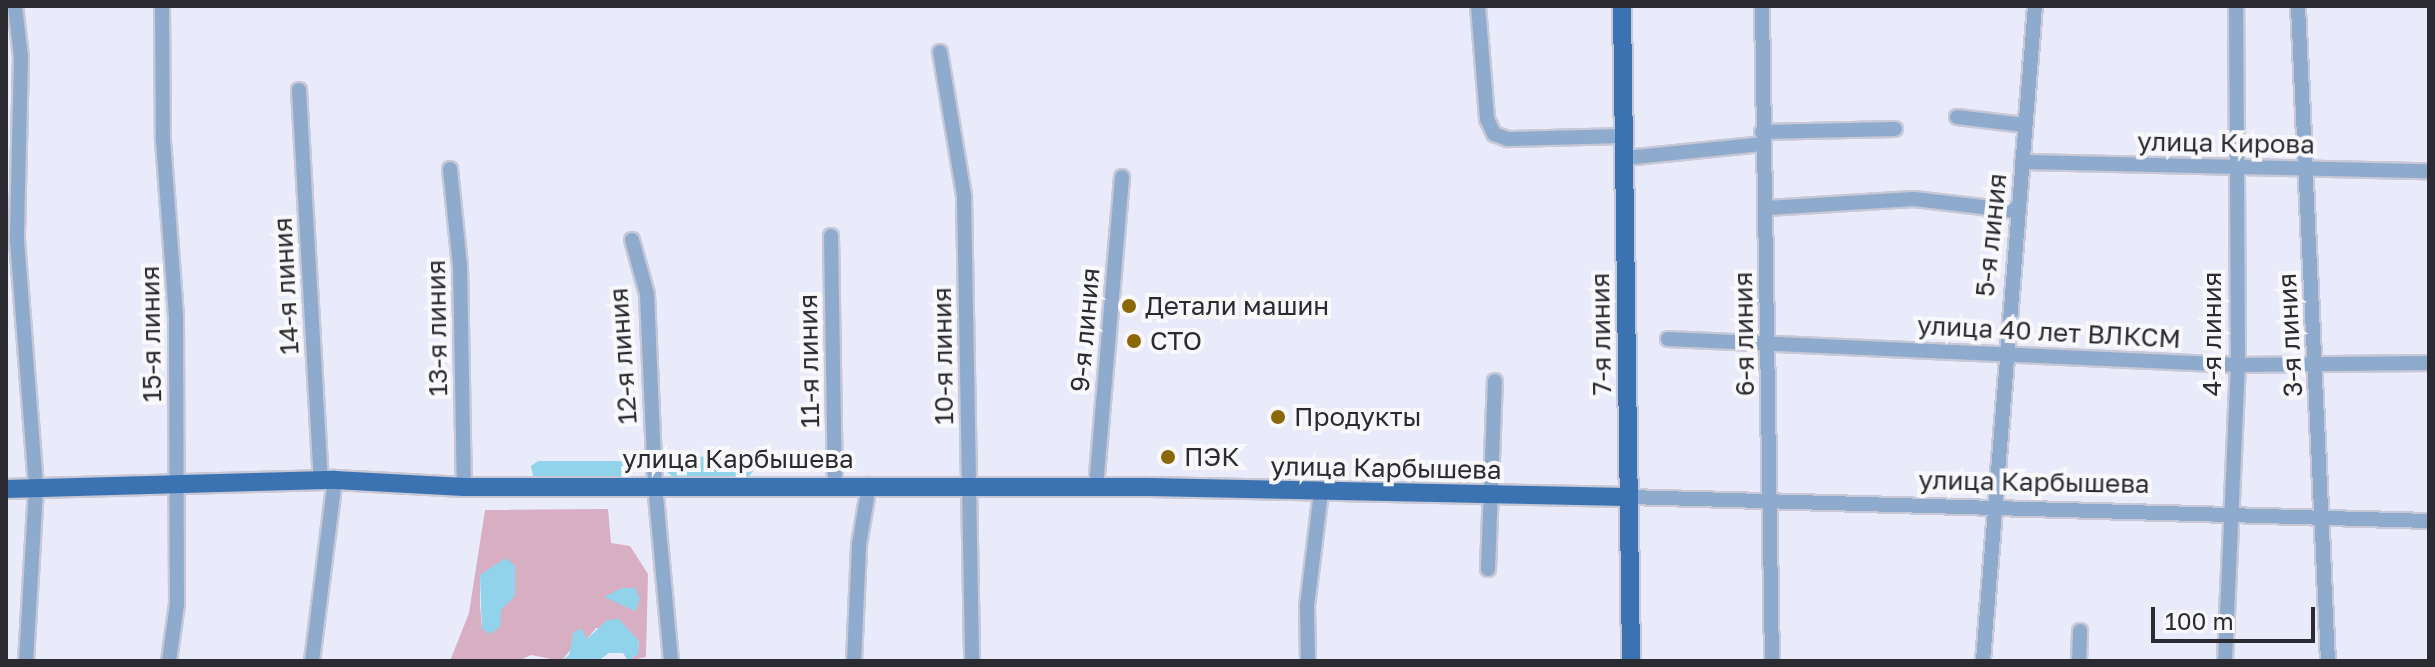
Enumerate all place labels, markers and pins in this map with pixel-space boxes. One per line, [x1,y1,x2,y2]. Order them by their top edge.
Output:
place label: Детали машин [1145,290,1329,322]
marker: Детали машин [1120,297,1138,315]
place label: СТО [1150,325,1202,357]
marker: СТО [1125,332,1143,350]
place label: Продукты [1294,401,1422,433]
marker: Продукты [1269,408,1287,426]
place label: ПЭК [1184,441,1239,473]
marker: ПЭК [1159,448,1177,466]

